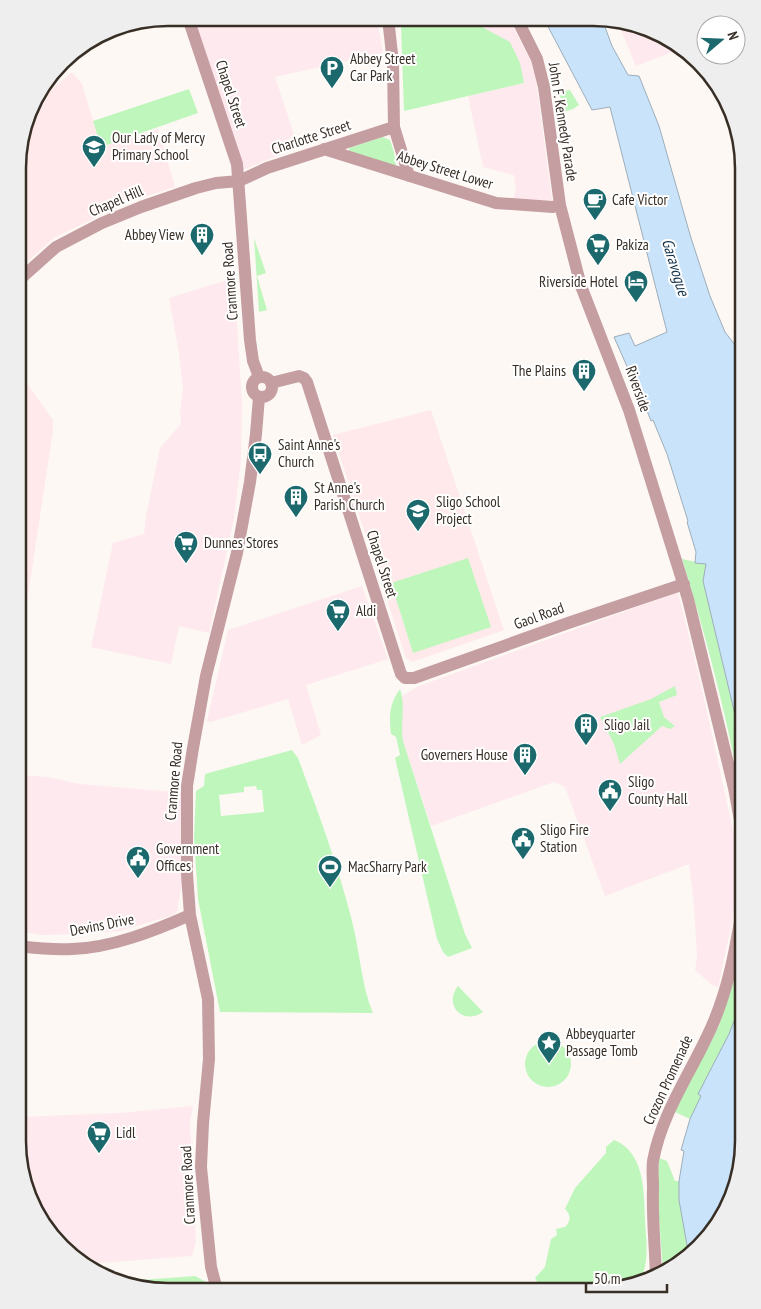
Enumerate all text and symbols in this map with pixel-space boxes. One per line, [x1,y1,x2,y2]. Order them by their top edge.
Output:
north arrow [696,15,746,65]
text: N [724,29,743,42]
place label: Abbey Street Car Park [350,49,416,85]
parking icon: Abbey Street Car Park [319,55,345,89]
street label: Chapel Street [212,58,251,130]
street label: John F. Kennedy Parade [545,60,582,183]
street label: Charlotte Street [269,115,353,158]
place label: Our Lady of Mercy Primary School [112,128,205,164]
school or university icon: Our Lady of Mercy Primary School [81,134,107,168]
street label: Abbey Street Lower [395,146,496,193]
street label: Chapel Hill [86,180,146,220]
cafe icon: Cafe Victor [582,187,608,221]
place label: Cafe Victor [612,190,668,209]
building icon: Abbey View [189,222,215,256]
place label: Abbey View [125,225,184,244]
supermarket icon: Pakiza [585,232,611,266]
place label: Pakiza [616,235,649,254]
water label: Garavogue [658,236,695,299]
street label: Cranmore Road [217,241,242,321]
hotel icon: Riverside Hotel [623,269,649,303]
place label: Riverside Hotel [539,272,618,291]
building icon: The Plains [571,358,597,392]
place label: The Plains [512,361,566,380]
street label: Riverside [621,363,656,414]
place label: Saint Anne's Church [278,435,340,471]
bus stop icon: Saint Anne's Church [247,441,273,475]
place label: St Anne's Parish Church [314,478,385,514]
building icon: St Anne's Parish Church [283,484,309,518]
place label: Sligo School Project [436,492,501,528]
school or university icon: Sligo School Project [405,498,431,532]
street label: Chapel Street [363,528,402,600]
supermarket icon: Dunnes Stores [173,530,199,564]
place label: Dunnes Stores [204,533,278,552]
supermarket icon: Aldi [325,598,351,632]
street label: Gaol Road [511,598,567,633]
place label: Aldi [356,601,376,620]
building icon: Sligo Jail [573,712,599,746]
place label: Sligo Jail [604,715,650,734]
street label: Cranmore Road [161,741,186,821]
building icon: Governers House [512,742,538,776]
place label: Governers House [421,745,508,764]
place label: Sligo County Hall [628,772,688,808]
public building icon: Sligo County Hall [597,778,623,812]
place label: Sligo Fire Station [540,820,589,856]
public building icon: Sligo Fire Station [510,826,536,860]
place label: Government Offices [156,839,219,875]
public building icon: Government Offices [125,845,151,879]
sports icon: MacSharry Park [317,854,343,888]
place label: MacSharry Park [348,857,427,876]
street label: Devins Drive [68,909,136,940]
place label: Abbeyquarter Passage Tomb [566,1024,638,1060]
place icon: Abbeyquarter Passage Tomb [536,1030,562,1064]
street label: Crozon Promenade [638,1032,697,1128]
supermarket icon: Lidl [86,1120,112,1154]
place label: Lidl [116,1123,136,1142]
street label: Cranmore Road [176,1145,199,1225]
scale bar [586,1262,667,1294]
text: 50 m [594,1269,620,1288]

